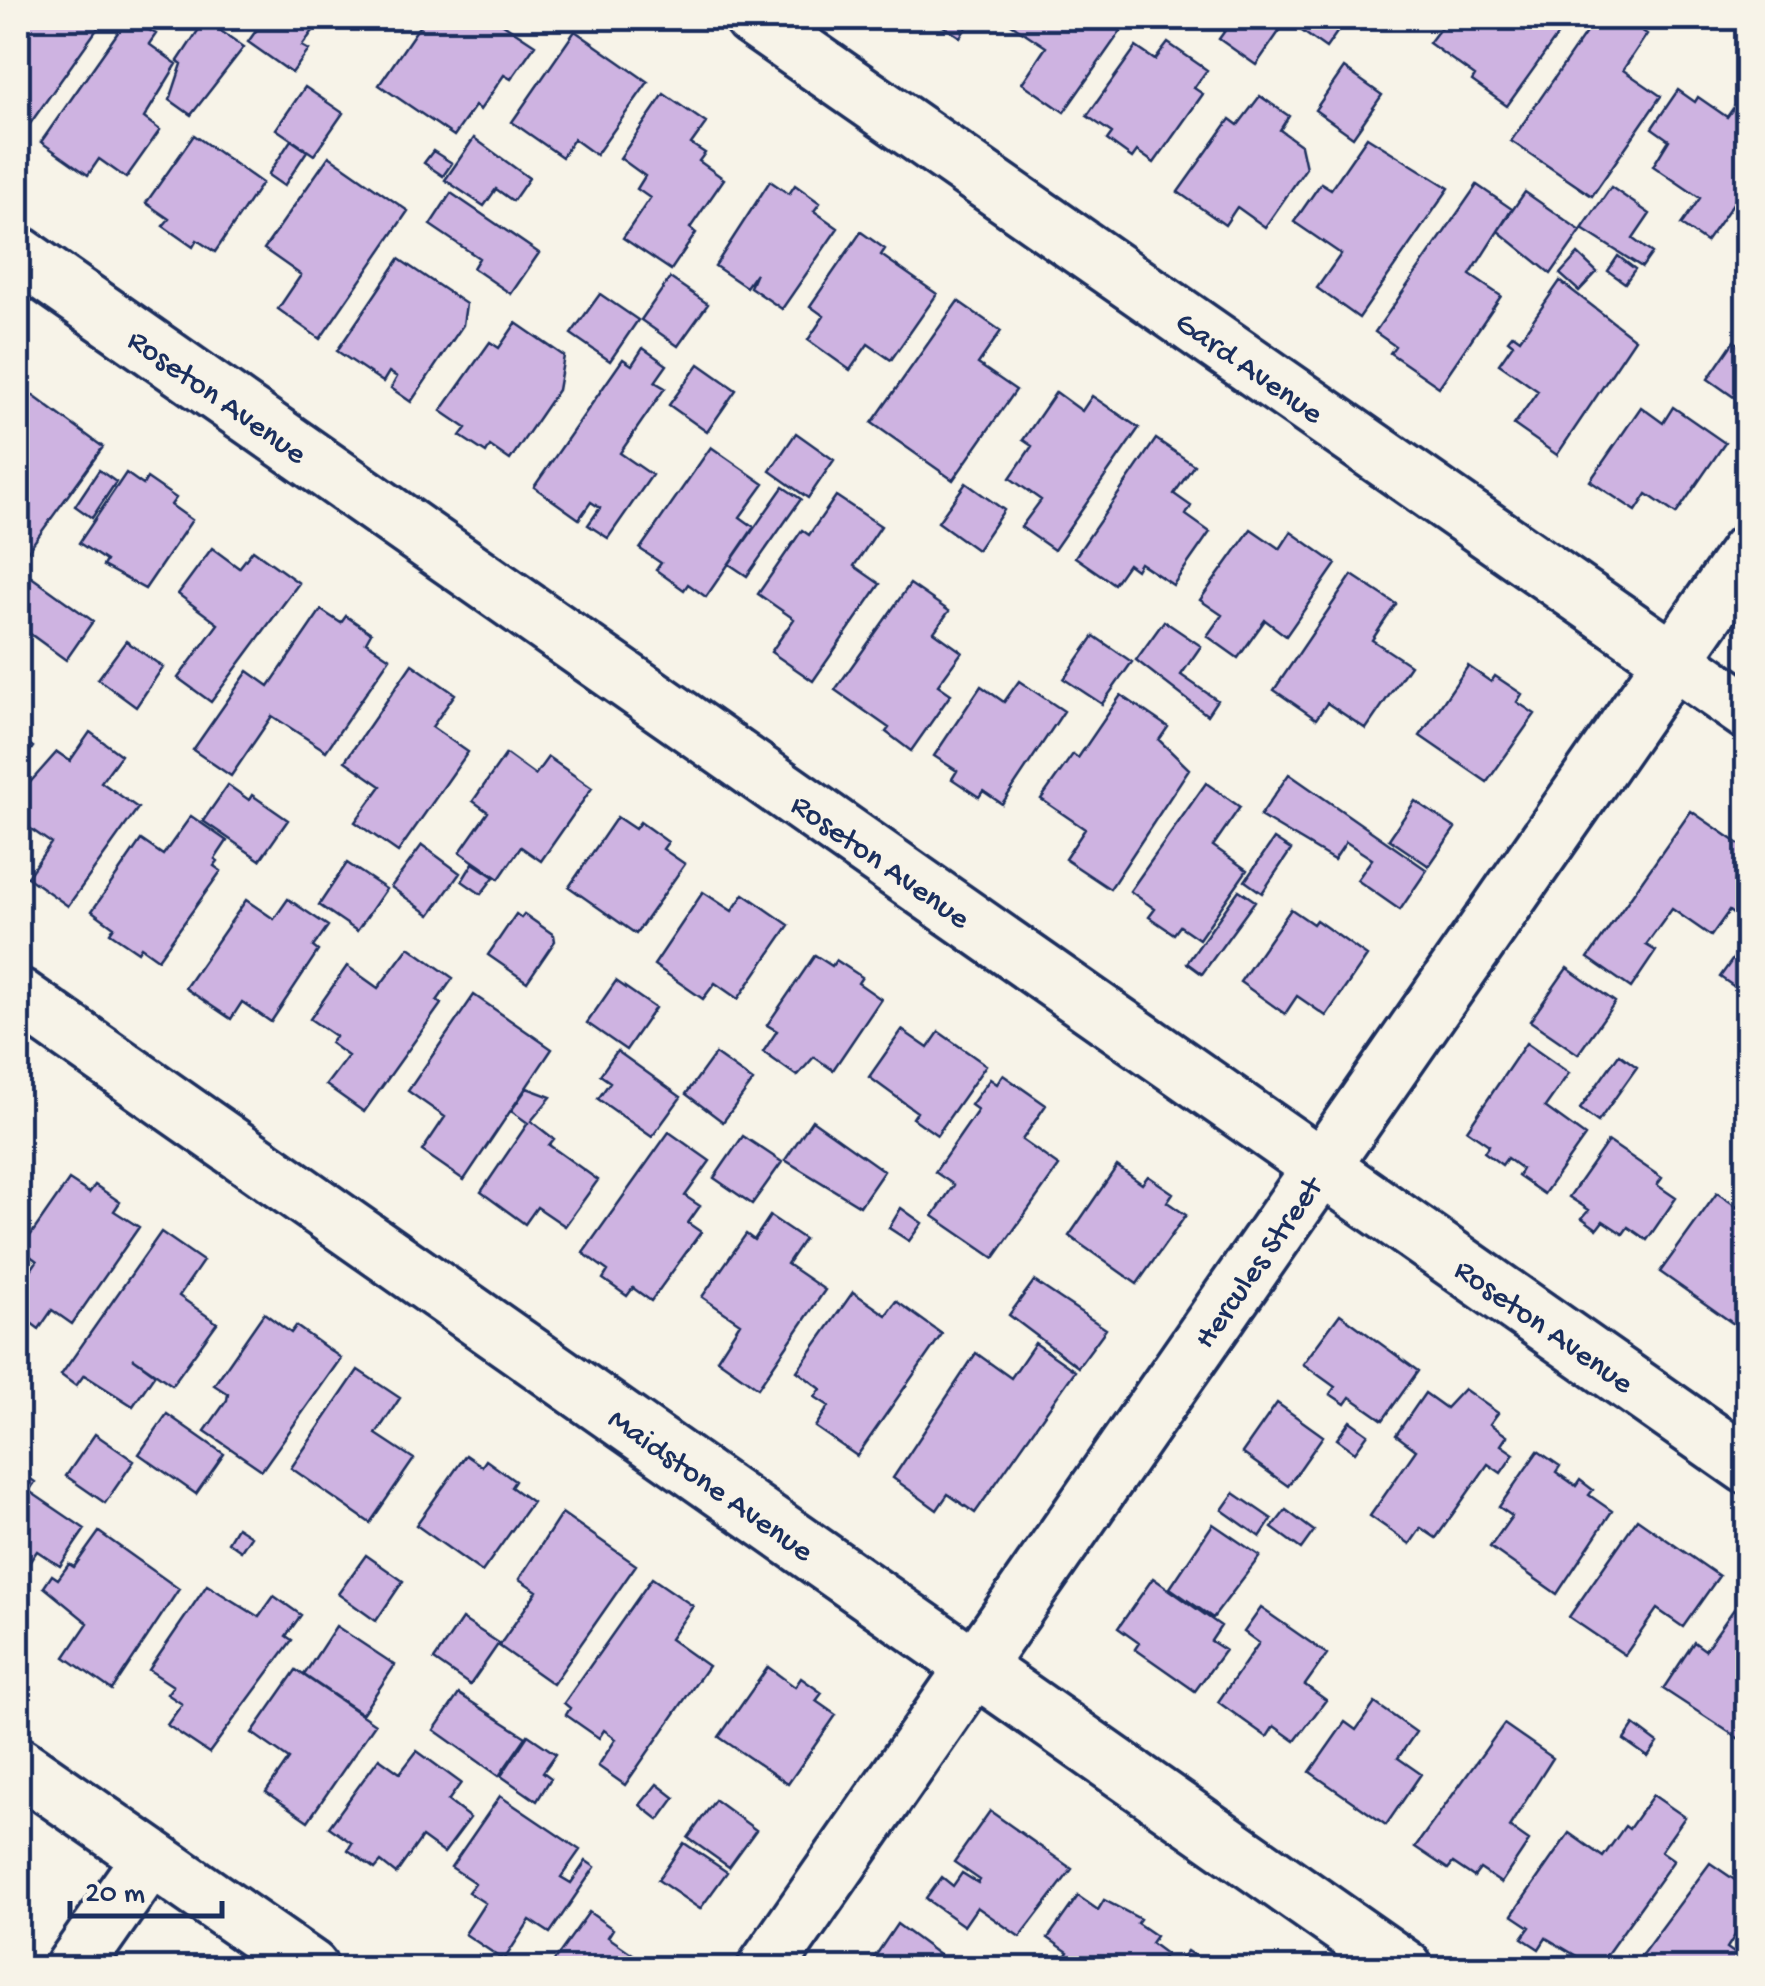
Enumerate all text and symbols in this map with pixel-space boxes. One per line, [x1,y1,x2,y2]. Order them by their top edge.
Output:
street label: Gard Avenue [1167,305,1330,435]
street label: Roseton Avenue [119,323,313,475]
street label: Roseton Avenue [782,788,977,940]
street label: Hercules Street [1188,1169,1335,1357]
street label: Roseton Avenue [1446,1252,1640,1404]
street label: Maidstone Avenue [599,1402,820,1572]
scale bar [70,1856,222,1918]
text: 20 m [85,1878,145,1913]

